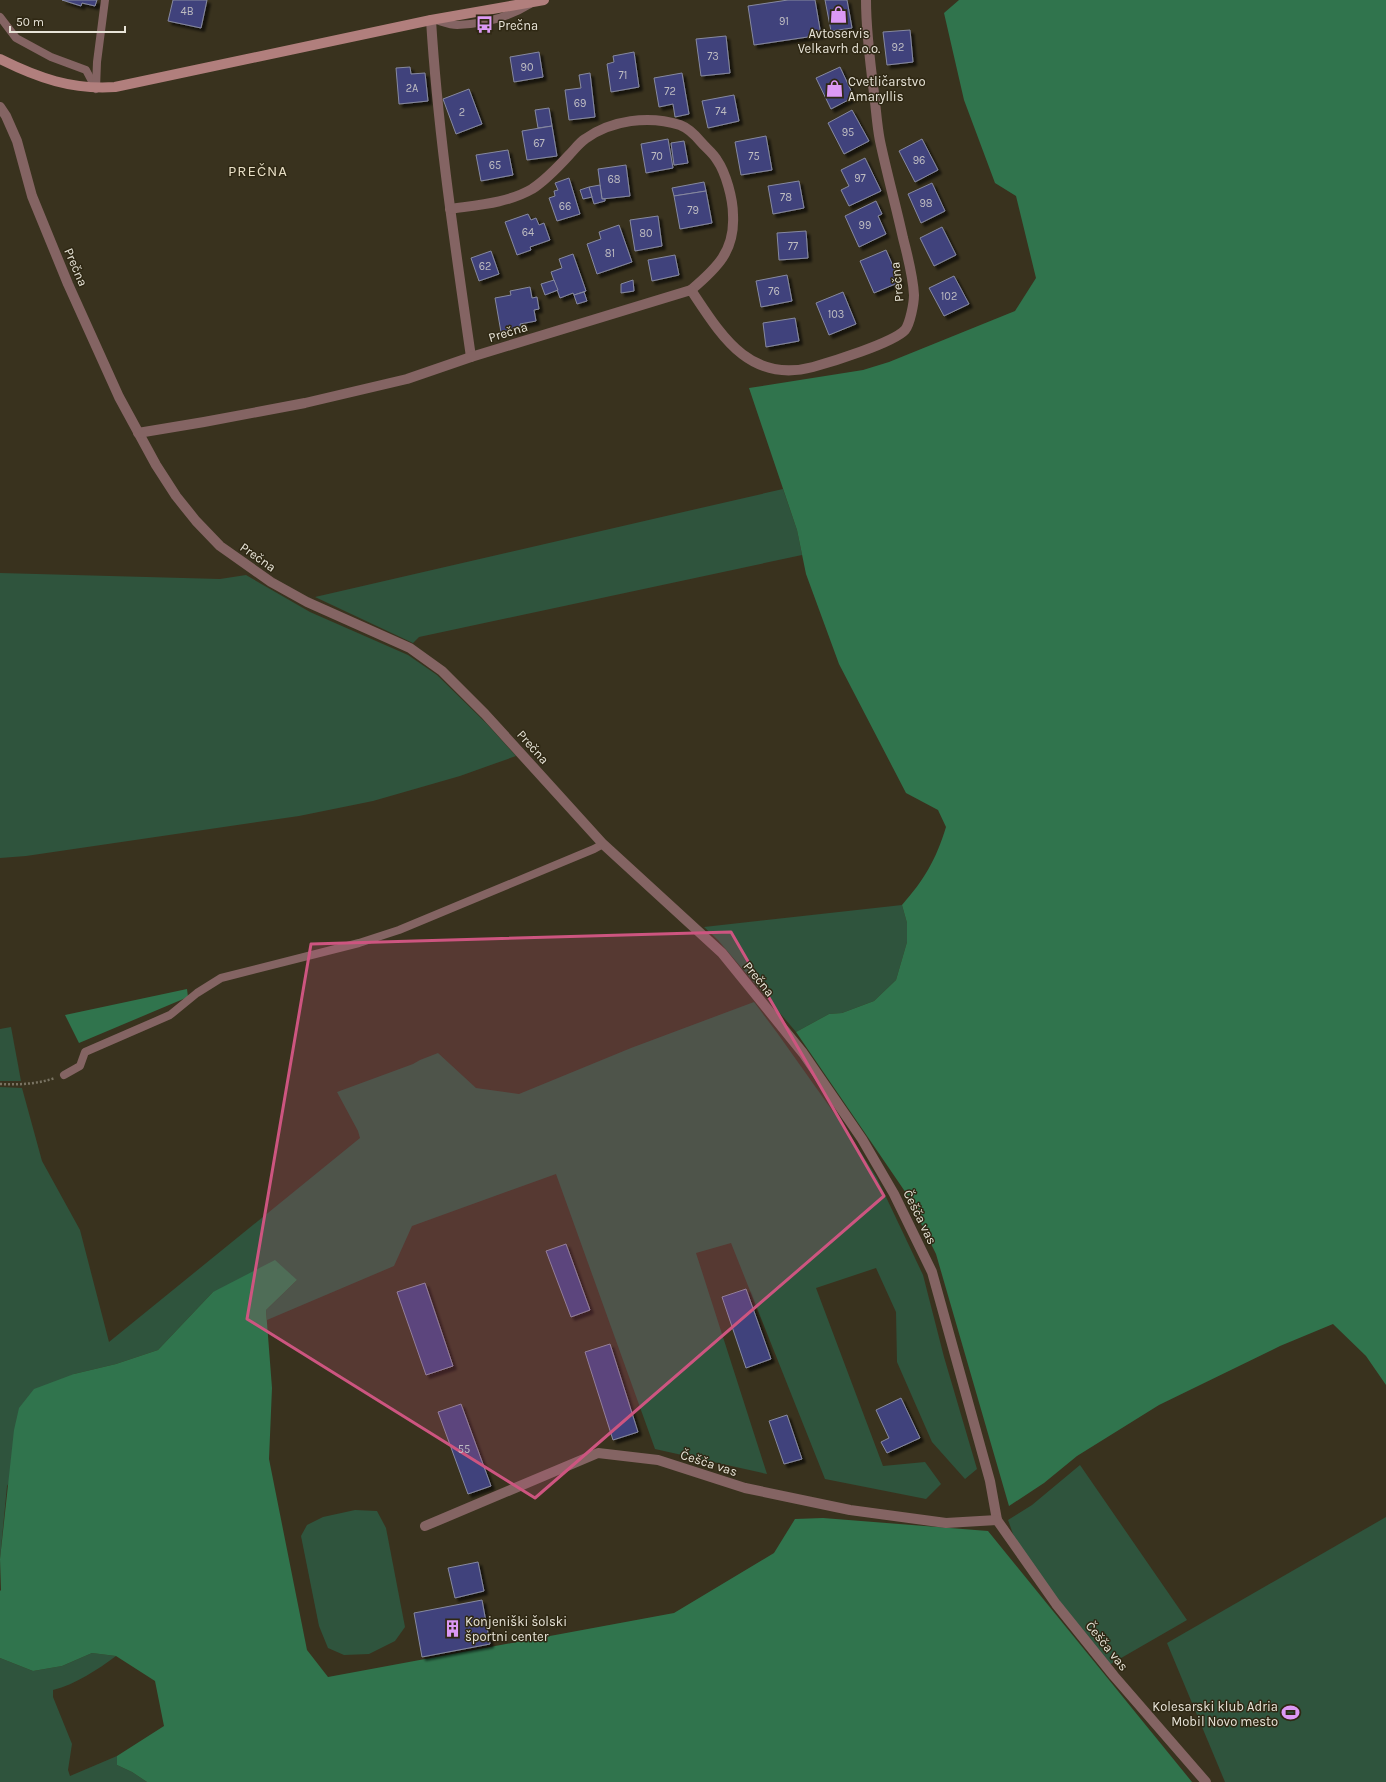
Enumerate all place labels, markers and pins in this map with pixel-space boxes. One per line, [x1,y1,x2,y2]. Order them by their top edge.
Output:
shop icon: Avtoservis Velkavrh d.o.o. [829,4,849,24]
bus stop icon: Prečna [475,15,495,35]
place label: Prečna [498,18,538,33]
place label: Avtoservis Velkavrh d.o.o. [798,26,880,56]
place label: Cvetličarstvo Amaryllis [848,74,926,104]
shop icon: Cvetličarstvo Amaryllis [825,78,845,98]
place label: Konjeniški šolski športni center [465,1614,567,1644]
building icon: Konjeniški šolski športni center [442,1618,462,1638]
place label: Kolesarski klub Adria Mobil Novo mesto [1152,1699,1278,1729]
sports icon: Kolesarski klub Adria Mobil Novo mesto [1281,1703,1301,1723]

